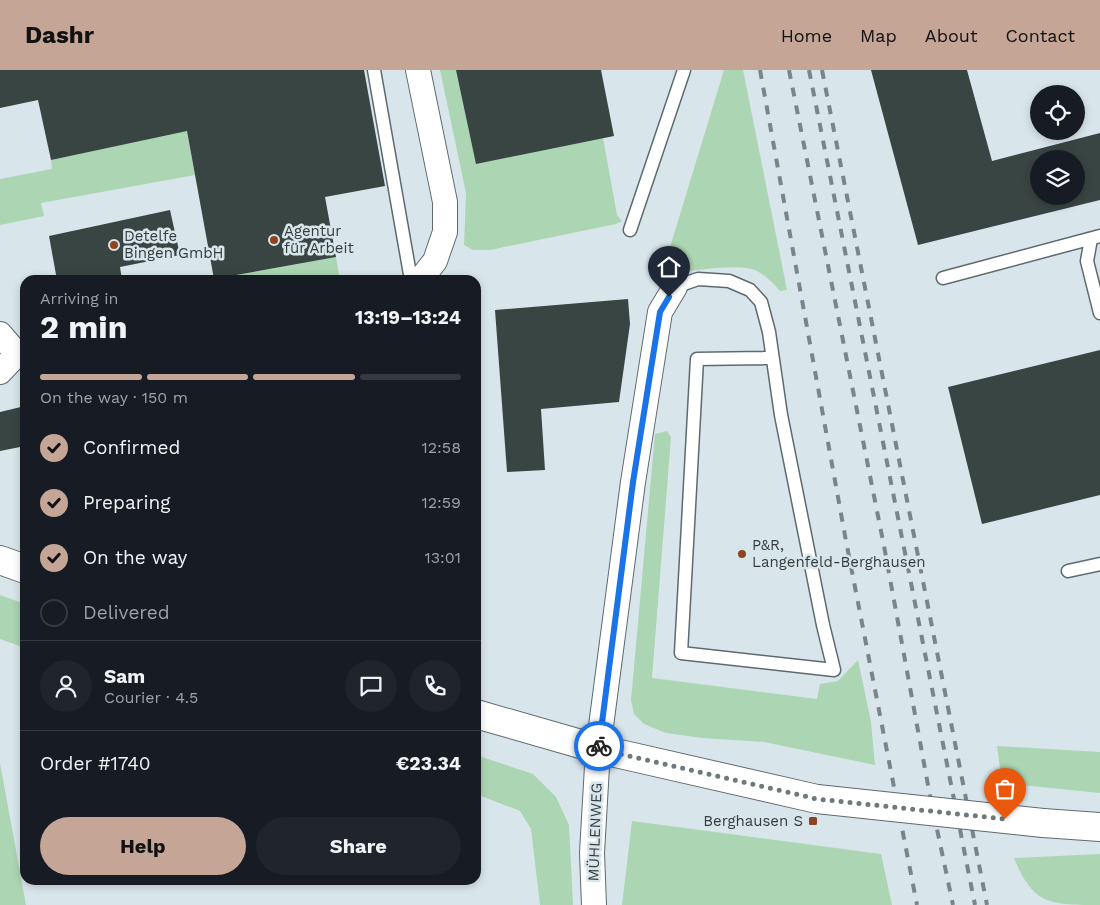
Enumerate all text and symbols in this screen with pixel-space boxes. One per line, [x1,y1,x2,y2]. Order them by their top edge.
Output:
text: Dashr [25,21,94,49]
text: Home [781,25,832,46]
text: Map [860,25,897,46]
text: About [925,25,977,46]
text: Contact [1005,25,1075,46]
map controls [1030,85,1085,205]
button: locate [1030,85,1085,140]
button: layers [1030,150,1085,205]
place label: Agentur für Arbeit [284,222,355,257]
place label: Detelfe Bingen GmbH [124,227,224,262]
marker: Agentur für Arbeit [268,234,280,246]
marker: Detelfe Bingen GmbH [108,239,120,251]
pin [648,246,690,297]
icon: home [655,253,683,281]
text: Arriving in [40,289,118,308]
text: 13:19–13:24 [355,306,461,329]
text: 2 min [40,308,128,346]
text: On the way · 150 m [40,388,188,407]
icon: check [40,434,68,462]
text: Confirmed [83,436,180,459]
text: 12:58 [422,438,461,457]
icon: check [40,489,68,517]
text: Preparing [83,491,170,514]
text: 12:59 [422,493,461,512]
place label: P&R, Langenfeld-Berghausen [752,536,926,571]
icon: check [40,544,68,572]
text: On the way [83,546,187,569]
text: 13:01 [425,548,461,567]
marker: P&R, Langenfeld-Berghausen [736,548,748,560]
text: Delivered [83,601,170,624]
button: person [40,660,92,712]
button: chat [345,660,397,712]
button: phone [409,660,461,712]
text: Sam [104,665,145,688]
text: Courier · 4.5 [104,688,198,707]
courier [574,721,624,771]
icon: bike [585,732,613,760]
text: Order #1740 [40,752,151,775]
text: €23.34 [396,752,461,775]
pin [984,768,1026,819]
icon: bag [991,775,1019,803]
street label: MÜHLENWEG [584,782,606,882]
place label: Berghausen S [703,812,803,830]
marker: Berghausen S [807,815,819,827]
button: Help [40,817,246,875]
button: Share [256,817,461,875]

